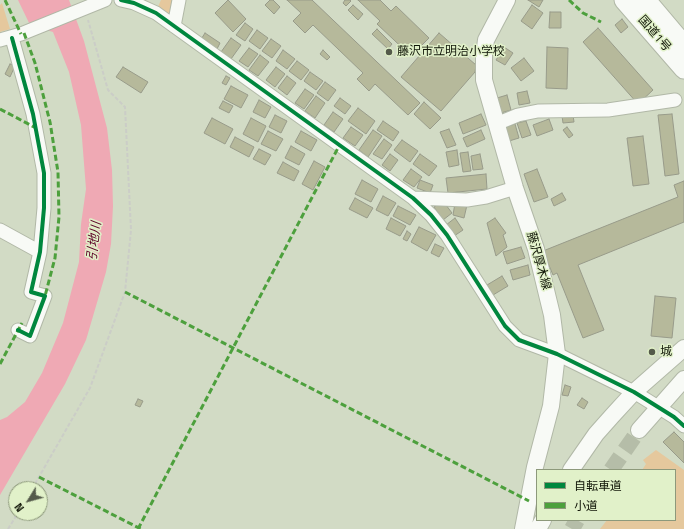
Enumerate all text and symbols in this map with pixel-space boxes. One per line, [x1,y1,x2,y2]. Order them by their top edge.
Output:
street label: 国道1号 [635,13,673,55]
place label: 藤沢市立明治小学校 [397,45,505,59]
marker: 藤沢市立明治小学校 [384,47,394,57]
water label: 引地川 [85,221,105,261]
street label: 藤沢厚木線 [523,230,553,292]
place label: 城 [660,345,672,359]
marker: 城 [647,347,657,357]
legend [536,469,676,521]
text: 自転車道 [574,476,622,495]
north arrow [8,481,48,521]
text: 小道 [574,496,598,515]
text: N [11,500,28,515]

